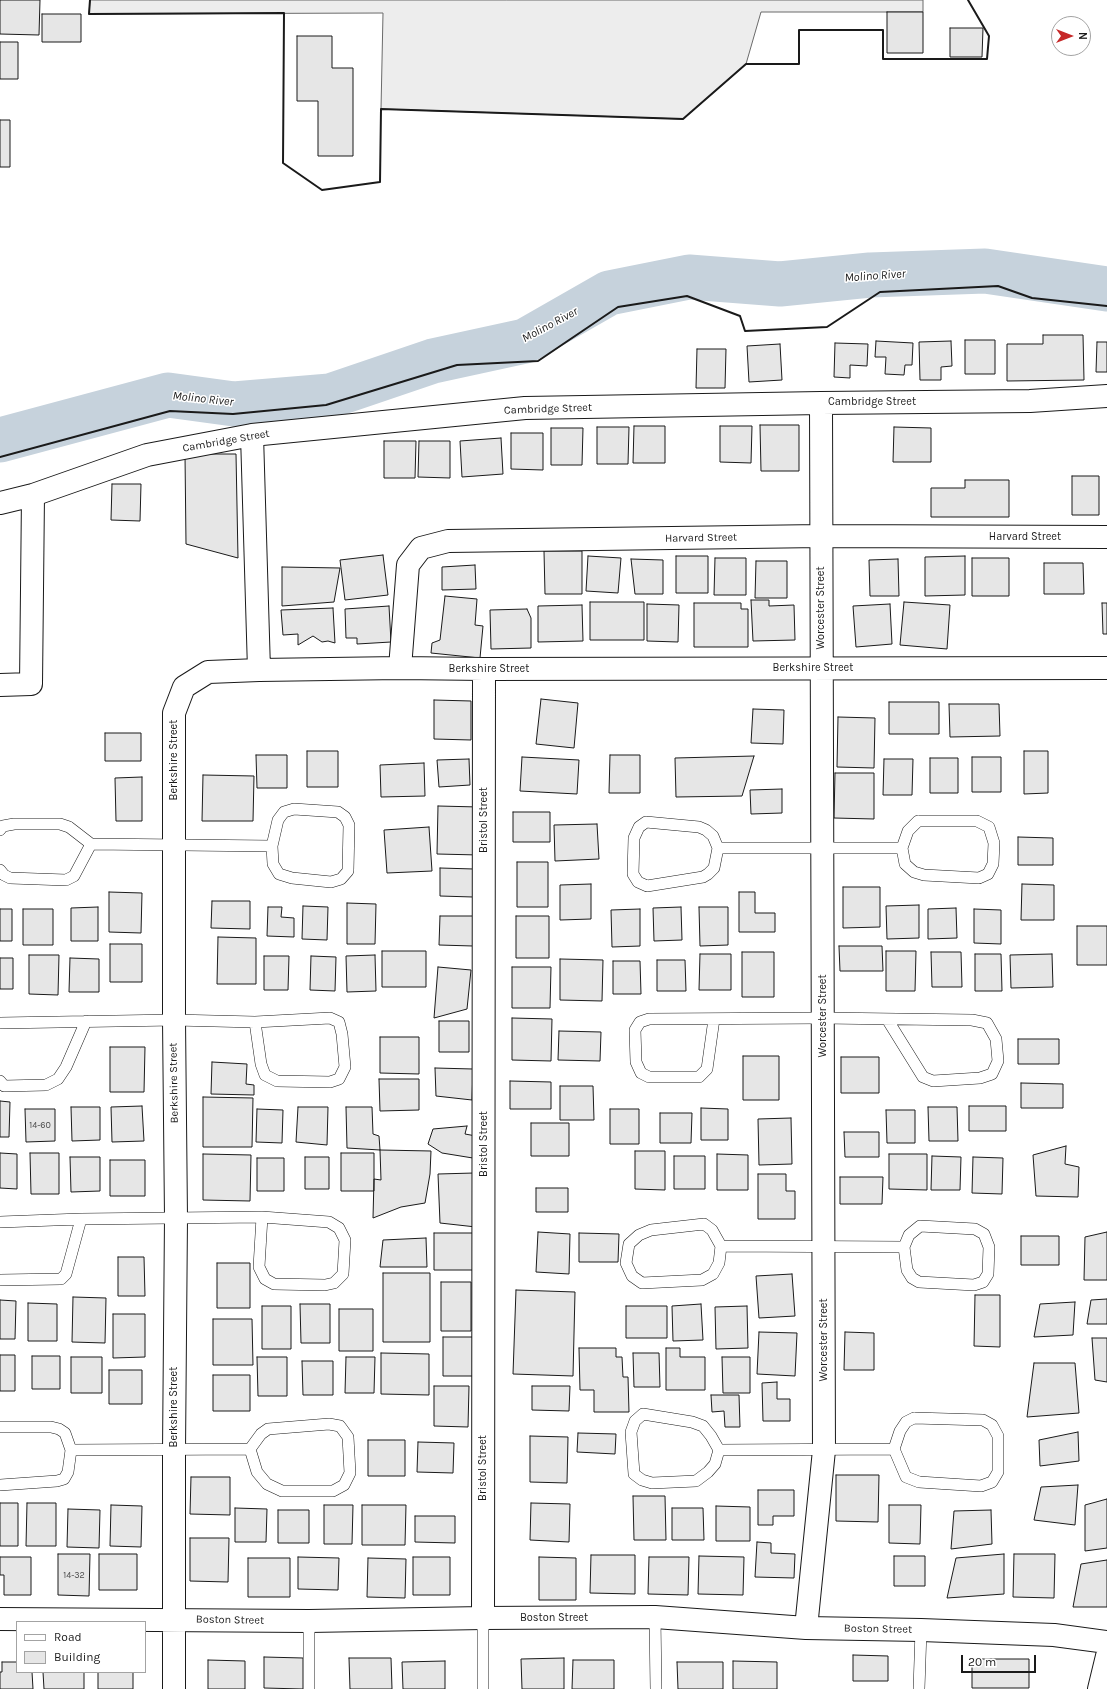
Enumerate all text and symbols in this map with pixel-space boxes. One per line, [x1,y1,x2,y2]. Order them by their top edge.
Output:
north arrow [1051,16,1091,56]
text: N [1076,32,1089,40]
water label: Molino River [844,267,906,285]
water label: Molino River [520,304,580,346]
water label: Molino River [172,389,234,409]
street label: Cambridge Street [828,395,916,409]
street label: Cambridge Street [504,401,592,417]
street label: Cambridge Street [182,427,270,455]
street label: Harvard Street [989,530,1061,544]
street label: Harvard Street [665,531,737,545]
street label: Worcester Street [814,566,828,650]
street label: Berkshire Street [773,661,853,675]
street label: Berkshire Street [449,662,529,676]
street label: Berkshire Street [167,720,181,800]
street label: Bristol Street [477,787,491,853]
street label: Worcester Street [816,974,830,1058]
street label: Berkshire Street [167,1042,181,1124]
street label: Bristol Street [477,1111,491,1177]
house number: 14-60 [29,1120,51,1130]
street label: Worcester Street [817,1298,831,1382]
street label: Berkshire Street [167,1367,181,1447]
street label: Bristol Street [476,1435,490,1501]
house number: 14-32 [63,1570,85,1580]
street label: Boston Street [520,1611,588,1625]
street label: Boston Street [196,1613,264,1627]
legend [16,1621,146,1673]
street label: Boston Street [844,1622,912,1636]
text: Road [54,1630,82,1644]
scale bar [963,1647,1038,1673]
text: Building [54,1650,100,1664]
text: 20 m [968,1655,996,1669]

